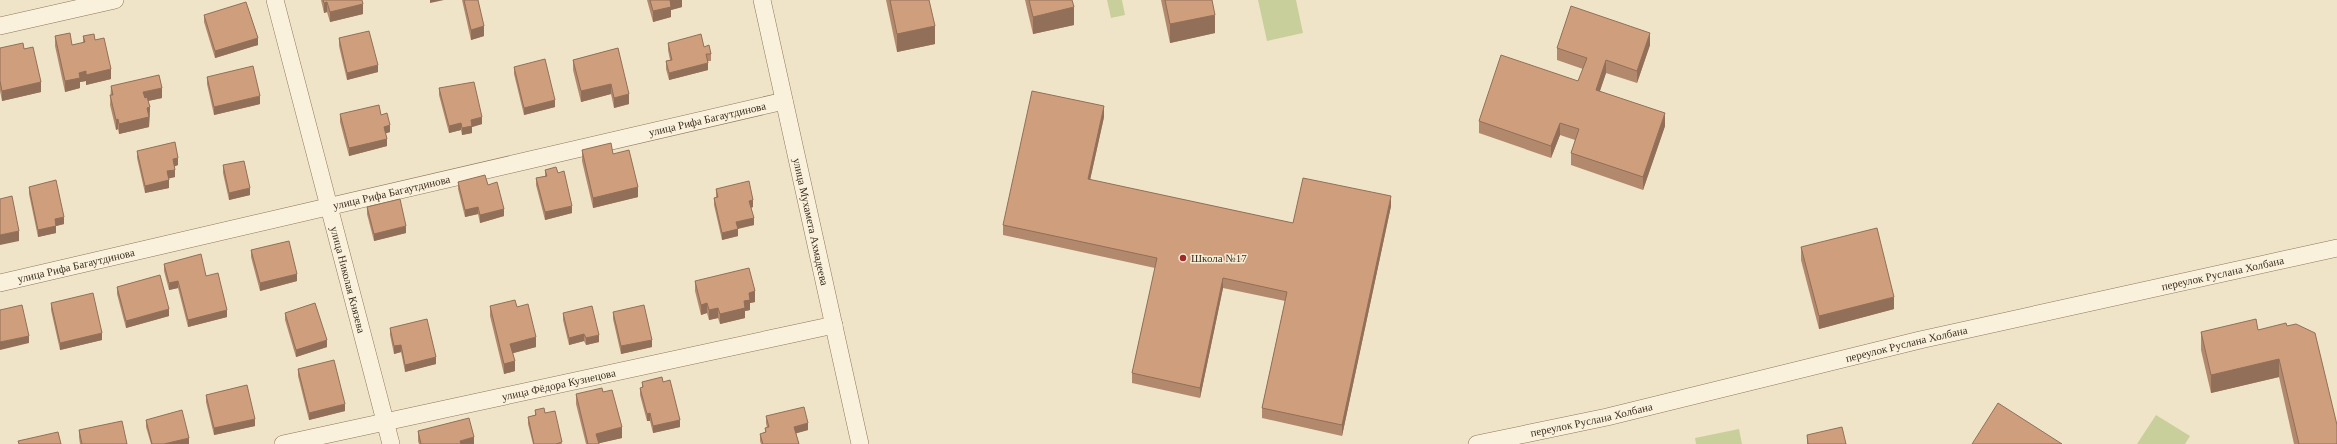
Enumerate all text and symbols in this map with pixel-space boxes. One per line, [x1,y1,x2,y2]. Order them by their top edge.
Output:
street label: улица Рифа Багаутдинова [647,99,767,138]
street label: улица Мухамета Ахмадеева [791,157,831,287]
street label: улица Рифа Багаутдинова [332,173,451,211]
street label: улица Николая Князева [328,225,368,334]
street label: улица Рифа Багаутдинова [16,246,136,285]
place label: Школа №17 [1191,252,1247,264]
marker: Школа №17 [1178,253,1188,263]
street label: переулок Руслана Холбана [2160,254,2285,293]
street label: переулок Руслана Холбана [1844,324,1969,364]
street label: улица Фёдора Кузнецова [501,366,617,403]
street label: переулок Руслана Холбана [1529,400,1654,439]

